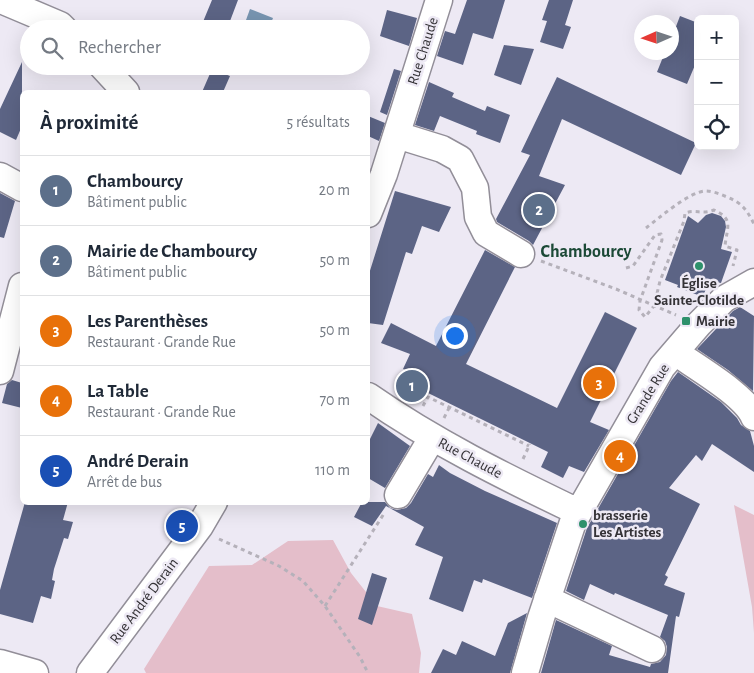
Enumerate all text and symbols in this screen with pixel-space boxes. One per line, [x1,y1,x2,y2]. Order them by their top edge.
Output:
street label: Rue Chaude [405,15,441,87]
north arrow [634,15,679,60]
map controls [694,15,739,150]
button: + [694,15,739,60]
search box [20,20,370,75]
icon: search [38,34,66,62]
text: Rechercher [78,38,161,57]
button: − [694,60,739,105]
button: locate [694,105,739,150]
text: À proximité [40,112,138,133]
text: 5 résultats [287,114,350,130]
text: Chambourcy [87,172,183,191]
text: 1 [53,182,59,198]
text: 20 m [319,182,350,198]
pin: 2 [523,191,555,229]
text: Bâtiment public [87,194,187,210]
text: Mairie de Chambourcy [87,242,257,261]
district label: Chambourcy [541,243,632,261]
text: 2 [52,252,60,268]
text: 50 m [319,252,350,268]
marker: Église Sainte-Clotilde [693,260,705,272]
text: Bâtiment public [87,264,187,280]
place label: Église Sainte-Clotilde [654,274,744,308]
text: Les Parenthèses [87,312,208,331]
place label: Mairie [696,314,735,329]
marker: Mairie [680,315,692,327]
text: 3 [53,322,59,338]
text: 50 m [319,322,350,338]
your location [442,323,468,349]
text: Restaurant · Grande Rue [87,334,236,350]
street label: Grande Rue [624,361,672,427]
pin: 3 [583,364,615,402]
pin: 1 [396,367,428,405]
text: La Table [87,382,149,401]
text: 4 [52,392,60,408]
text: 70 m [319,392,350,408]
text: Restaurant · Grande Rue [87,404,236,420]
street label: Rue Chaude [436,435,504,481]
pin: 4 [604,437,636,475]
text: André Derain [87,452,189,471]
text: 5 [53,462,59,478]
text: 110 m [315,462,350,478]
text: Arrêt de bus [87,474,162,490]
pin: 5 [166,507,198,545]
place label: brasserie Les Artistes [593,508,661,540]
marker: brasserie Les Artistes [577,518,589,530]
street label: Rue André Derain [107,555,181,647]

